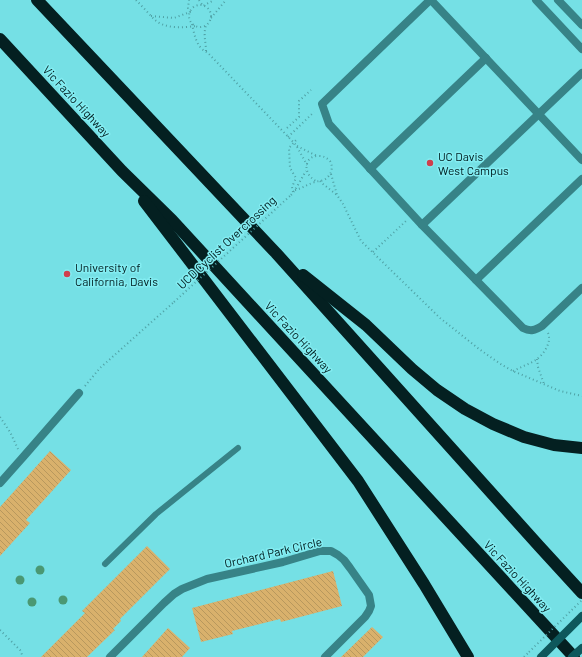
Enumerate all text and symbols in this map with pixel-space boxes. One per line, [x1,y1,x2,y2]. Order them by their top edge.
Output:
street label: Vic Fazio Highway [40,62,114,140]
place label: UC Davis West Campus [438,149,509,177]
marker: UC Davis West Campus [425,158,435,168]
street label: UCD Cyclist Overcrossing [174,193,278,291]
place label: University of California, Davis [75,260,158,288]
marker: University of California, Davis [62,269,72,279]
street label: Vic Fazio Highway [262,298,336,376]
street label: Orchard Park Circle [223,534,323,570]
street label: Vic Fazio Highway [481,537,555,615]

